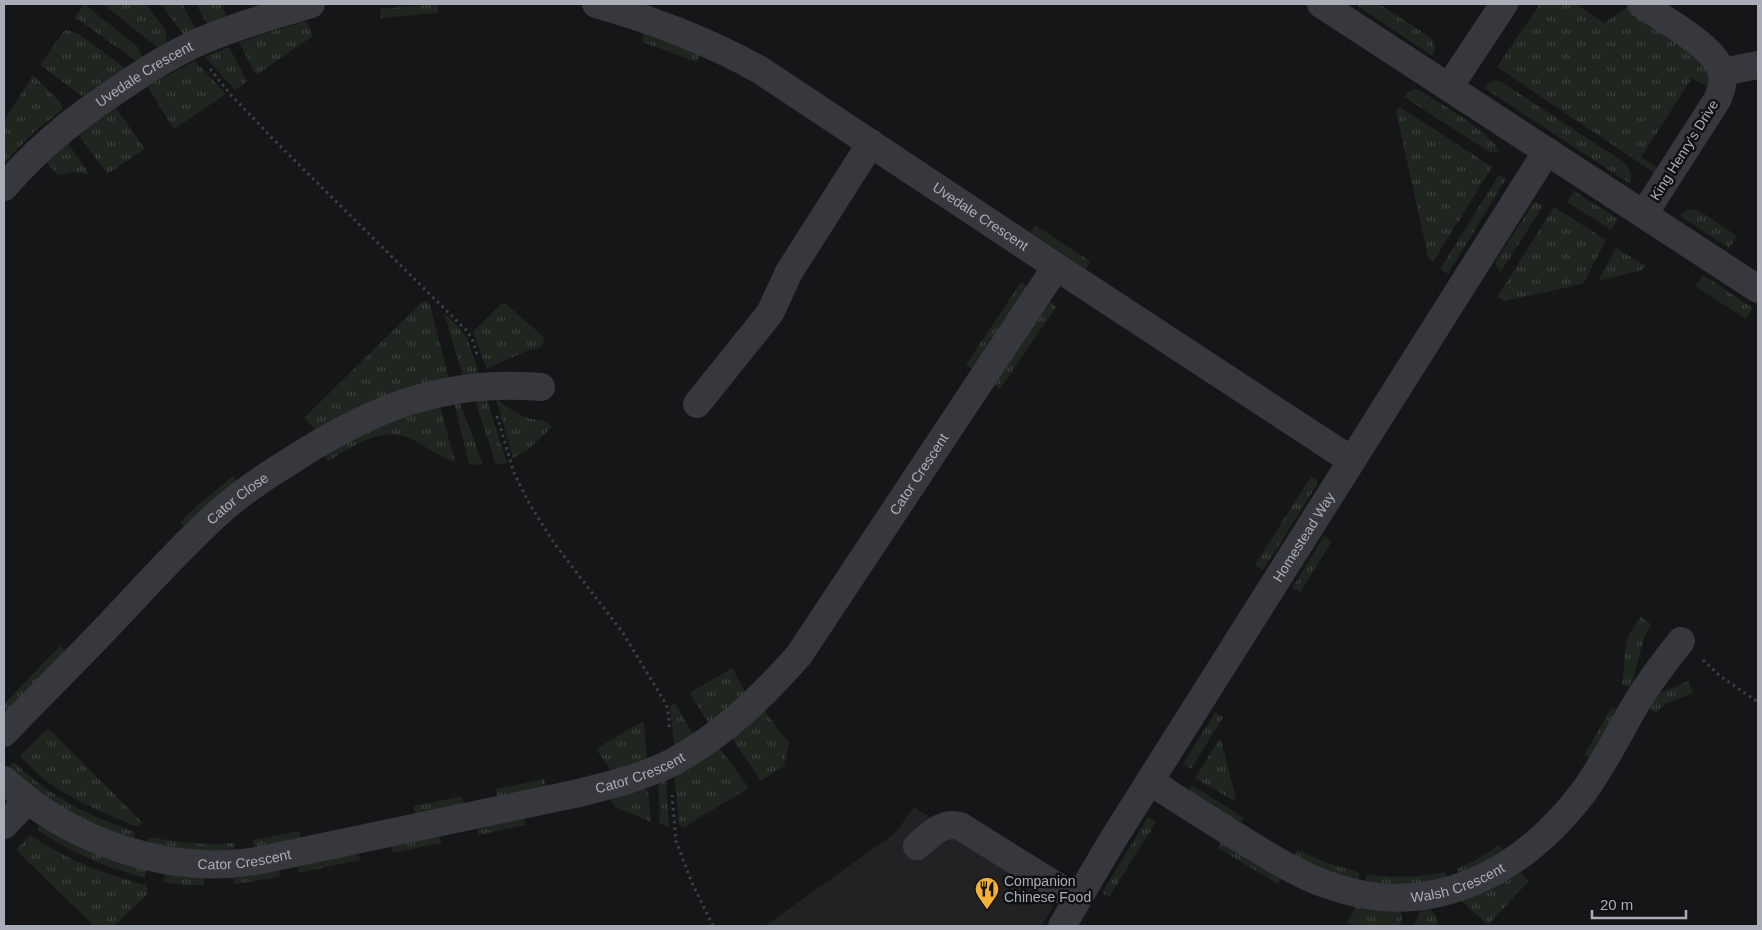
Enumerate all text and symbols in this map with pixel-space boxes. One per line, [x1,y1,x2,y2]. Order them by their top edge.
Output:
street label: Uvedale Crescent [93,38,196,110]
street label: King Henry's Drive [1647,97,1721,203]
street label: Uvedale Crescent [930,179,1032,254]
street label: Cator Crescent [886,430,952,518]
street label: Cator Close [203,469,271,528]
street label: Homestead Way [1269,489,1338,585]
street label: Cator Crescent [594,749,688,796]
street label: Cator Crescent [197,846,293,872]
street label: Walsh Crescent [1410,860,1508,905]
place label: Companion Chinese Food [1004,873,1091,905]
restaurant icon: Companion Chinese Food [974,876,1000,910]
scale bar [1592,888,1686,920]
text: 20 m [1600,896,1633,913]

